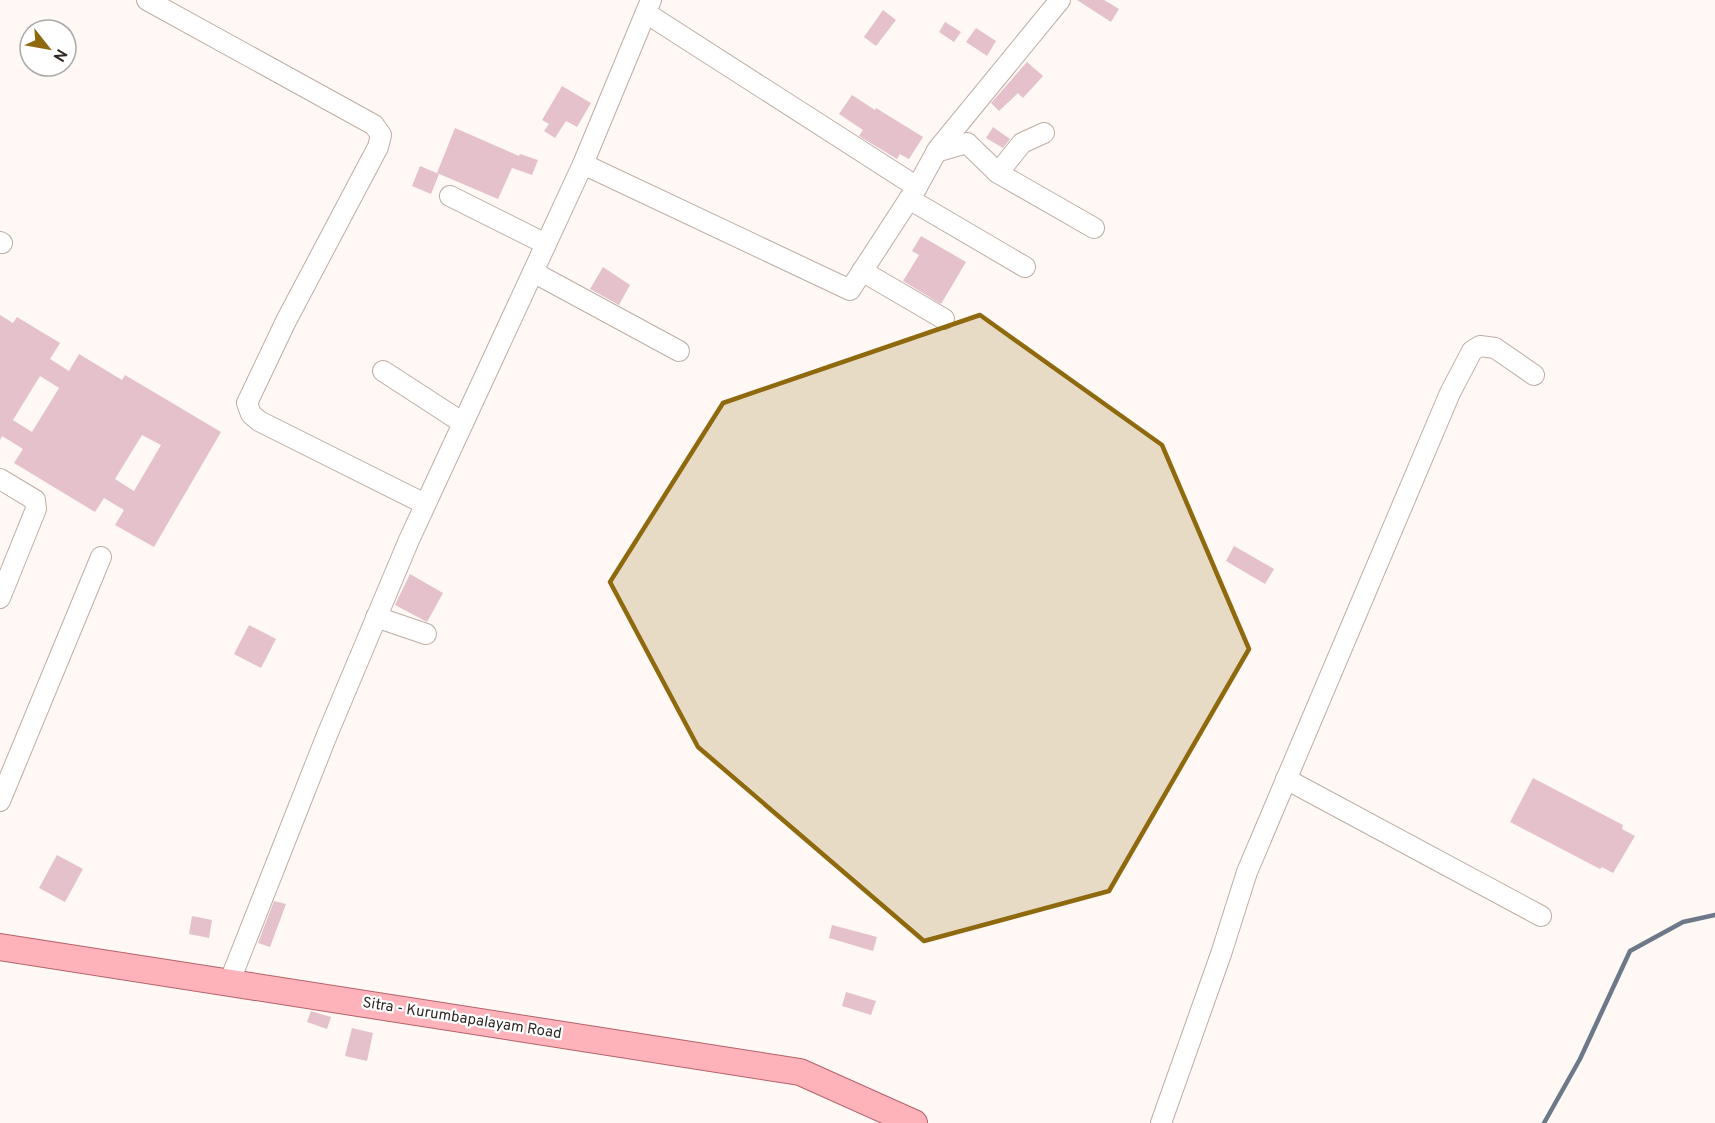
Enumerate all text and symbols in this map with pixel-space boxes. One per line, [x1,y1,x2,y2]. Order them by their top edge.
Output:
north arrow [18,18,78,78]
text: N [48,45,71,65]
street label: Sitra - Kurumbapalayam Road [361,994,563,1044]

